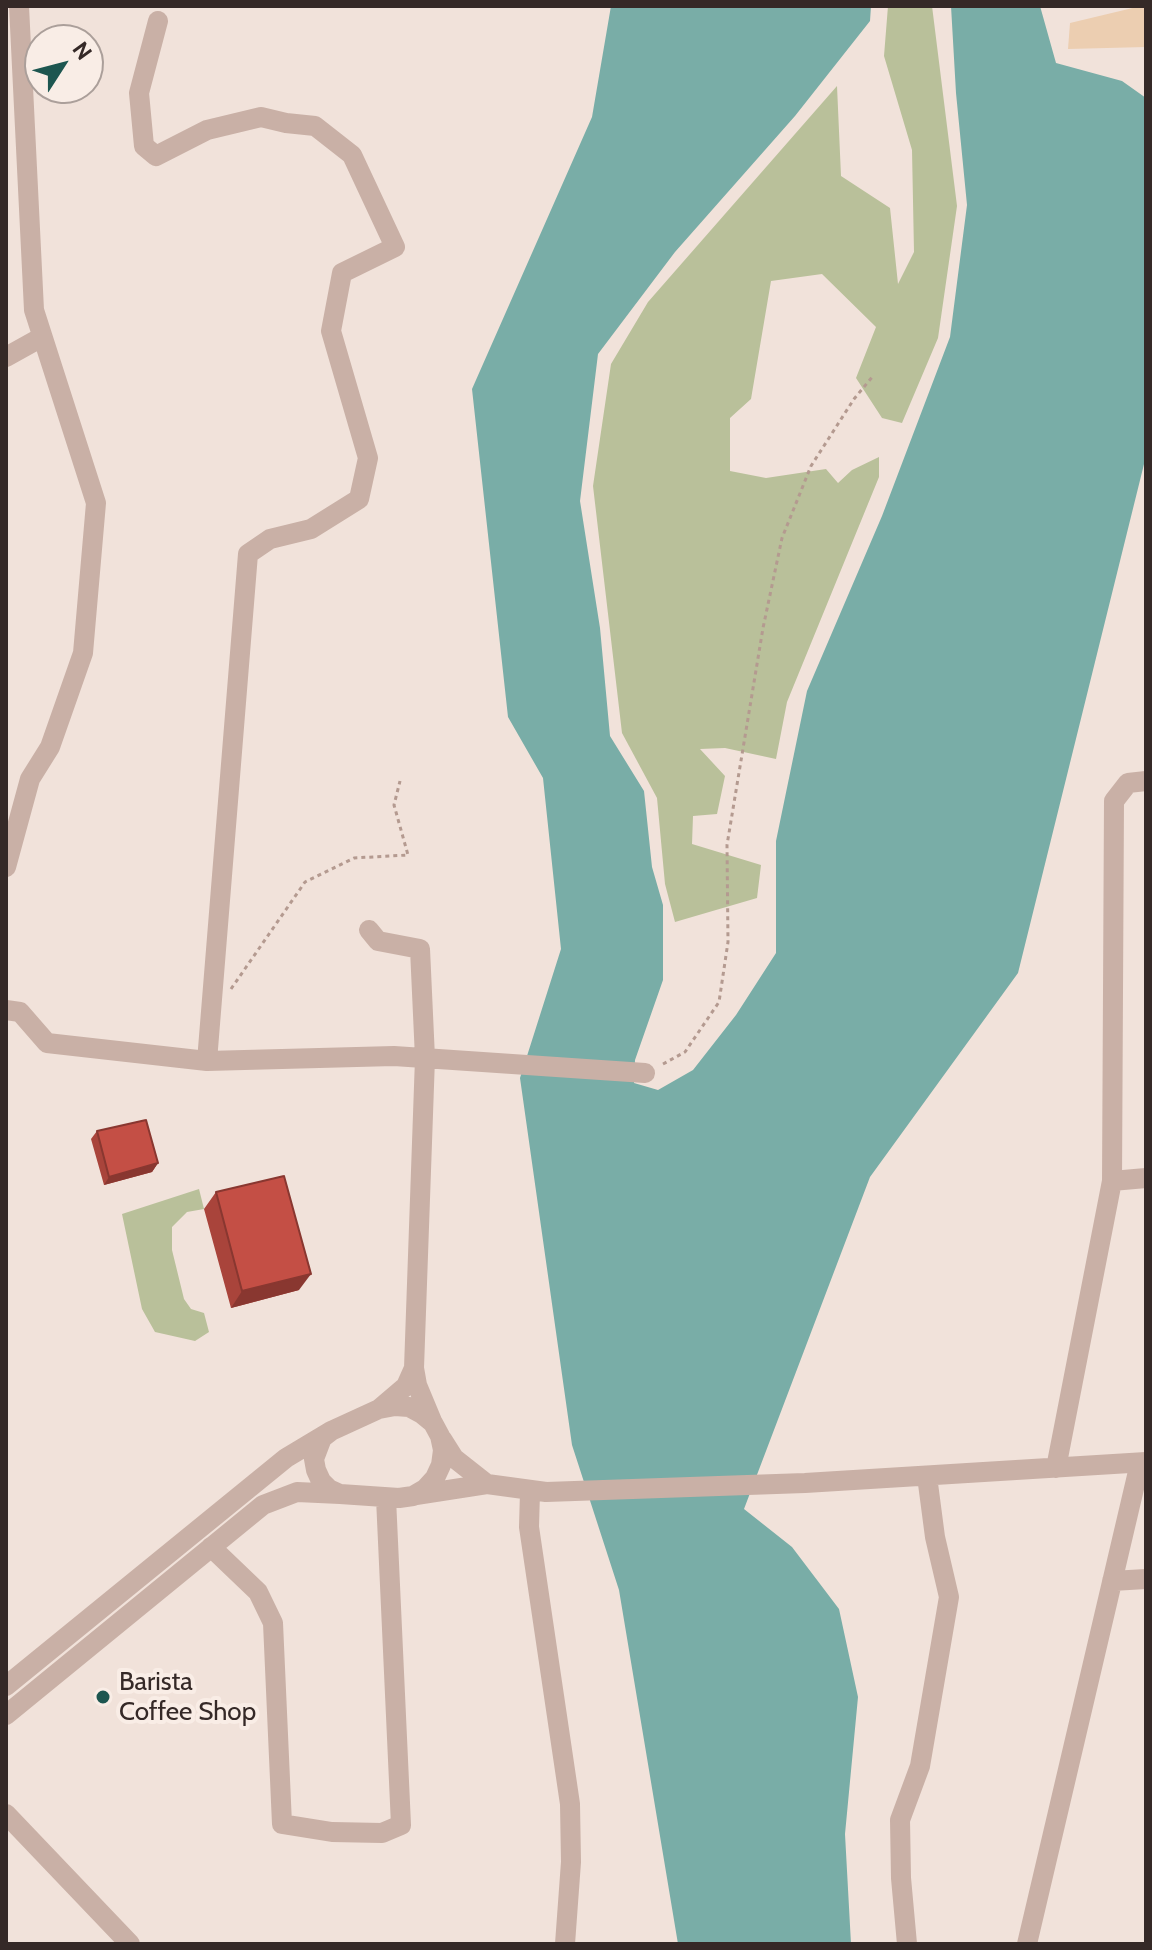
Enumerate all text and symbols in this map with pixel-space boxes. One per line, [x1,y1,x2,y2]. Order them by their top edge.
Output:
north arrow [24,24,104,104]
text: N [67,37,98,65]
place label: Barista Coffee Shop [119,1666,256,1728]
marker: Barista Coffee Shop [94,1688,112,1706]

